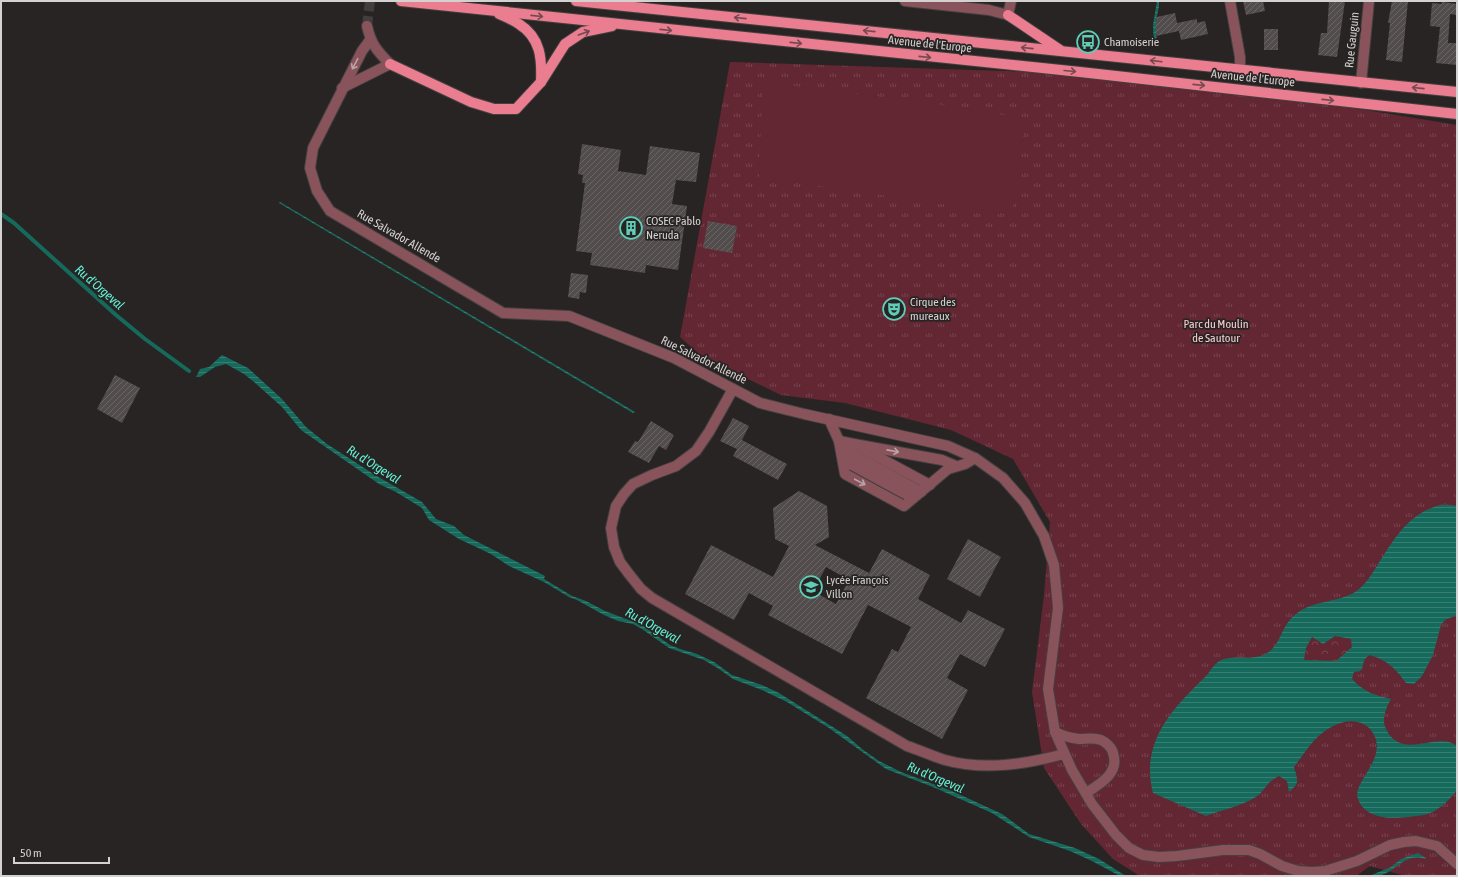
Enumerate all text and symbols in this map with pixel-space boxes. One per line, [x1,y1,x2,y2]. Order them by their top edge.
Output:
street label: Rue Gauguin [1342,11,1362,69]
one-way arrow [530,12,543,20]
one-way arrow [734,14,747,22]
one-way arrow [659,26,672,33]
one-way arrow [863,28,876,35]
one-way arrow [578,29,590,37]
bus stop icon: Chamoiserie [1075,29,1101,55]
street label: Avenue de l'Europe [887,33,973,55]
place label: Chamoiserie [1104,35,1159,49]
one-way arrow [789,39,802,47]
one-way arrow [1021,44,1034,52]
one-way arrow [918,53,931,60]
one-way arrow [351,57,359,69]
one-way arrow [1150,57,1163,65]
street label: Avenue de l'Europe [1210,67,1296,89]
one-way arrow [1063,68,1076,75]
one-way arrow [1192,82,1205,89]
one-way arrow [1412,84,1425,92]
one-way arrow [1321,96,1334,103]
street label: Rue Salvador Allende [355,206,443,266]
place label: COSEC Pablo Neruda [646,214,701,242]
building icon: COSEC Pablo Neruda [618,215,644,241]
water label: Ru d'Orgeval [72,262,127,313]
place label: Cirque des mureaux [910,295,956,323]
theatre icon: Cirque des mureaux [881,296,907,322]
park label: Parc du Moulin de Sautour [1183,317,1249,345]
street label: Rue Salvador Allende [659,333,749,387]
water label: Ru d'Orgeval [344,442,403,487]
one-way arrow [886,447,899,455]
one-way arrow [853,478,865,486]
place label: Lycée François Villon [826,573,888,601]
school or university icon: Lycée François Villon [798,574,824,600]
water label: Ru d'Orgeval [623,604,683,647]
water label: Ru d'Orgeval [905,759,966,796]
scale bar [14,839,109,865]
text: 50 m [20,846,42,860]

